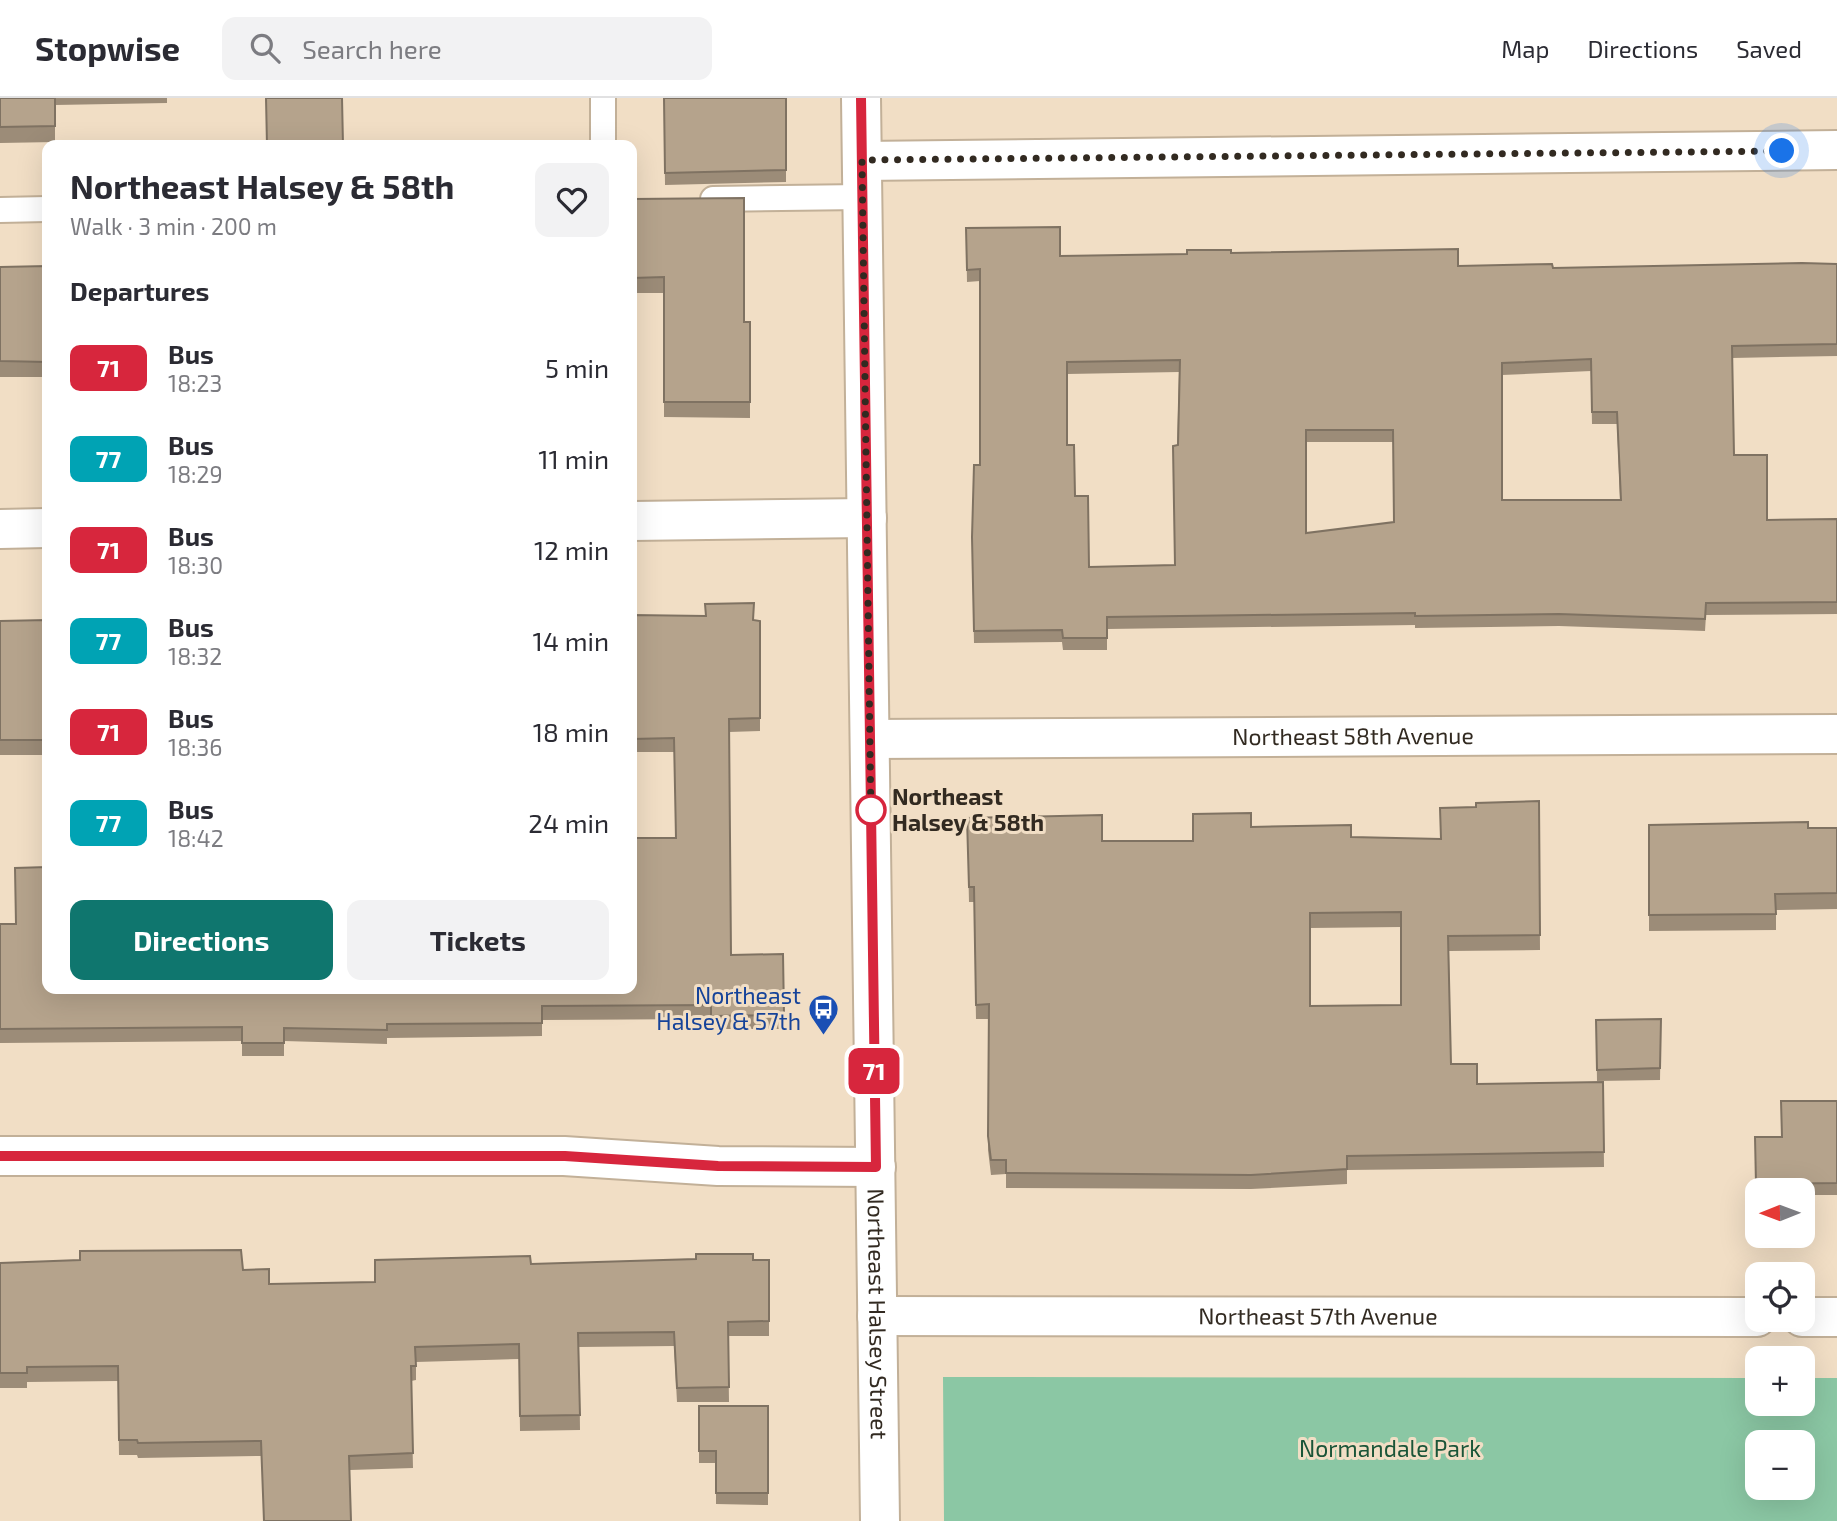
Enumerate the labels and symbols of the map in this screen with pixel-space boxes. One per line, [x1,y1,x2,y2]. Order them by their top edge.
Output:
your location [1764,133,1799,168]
street label: Northeast 58th Avenue [1232,721,1474,750]
place label: Northeast Halsey & 58th [892,782,1044,836]
marker: Northeast Halsey & 58th [856,795,886,825]
place label: Northeast Halsey & 57th [656,981,801,1035]
bus stop icon: Northeast Halsey & 57th [807,992,841,1036]
line badge: 71 [842,1048,906,1094]
north arrow [1745,1178,1815,1248]
street label: Northeast Halsey Street [863,1188,894,1440]
street label: Northeast 57th Avenue [1198,1301,1438,1330]
park label: Normandale Park [1299,1434,1481,1462]

